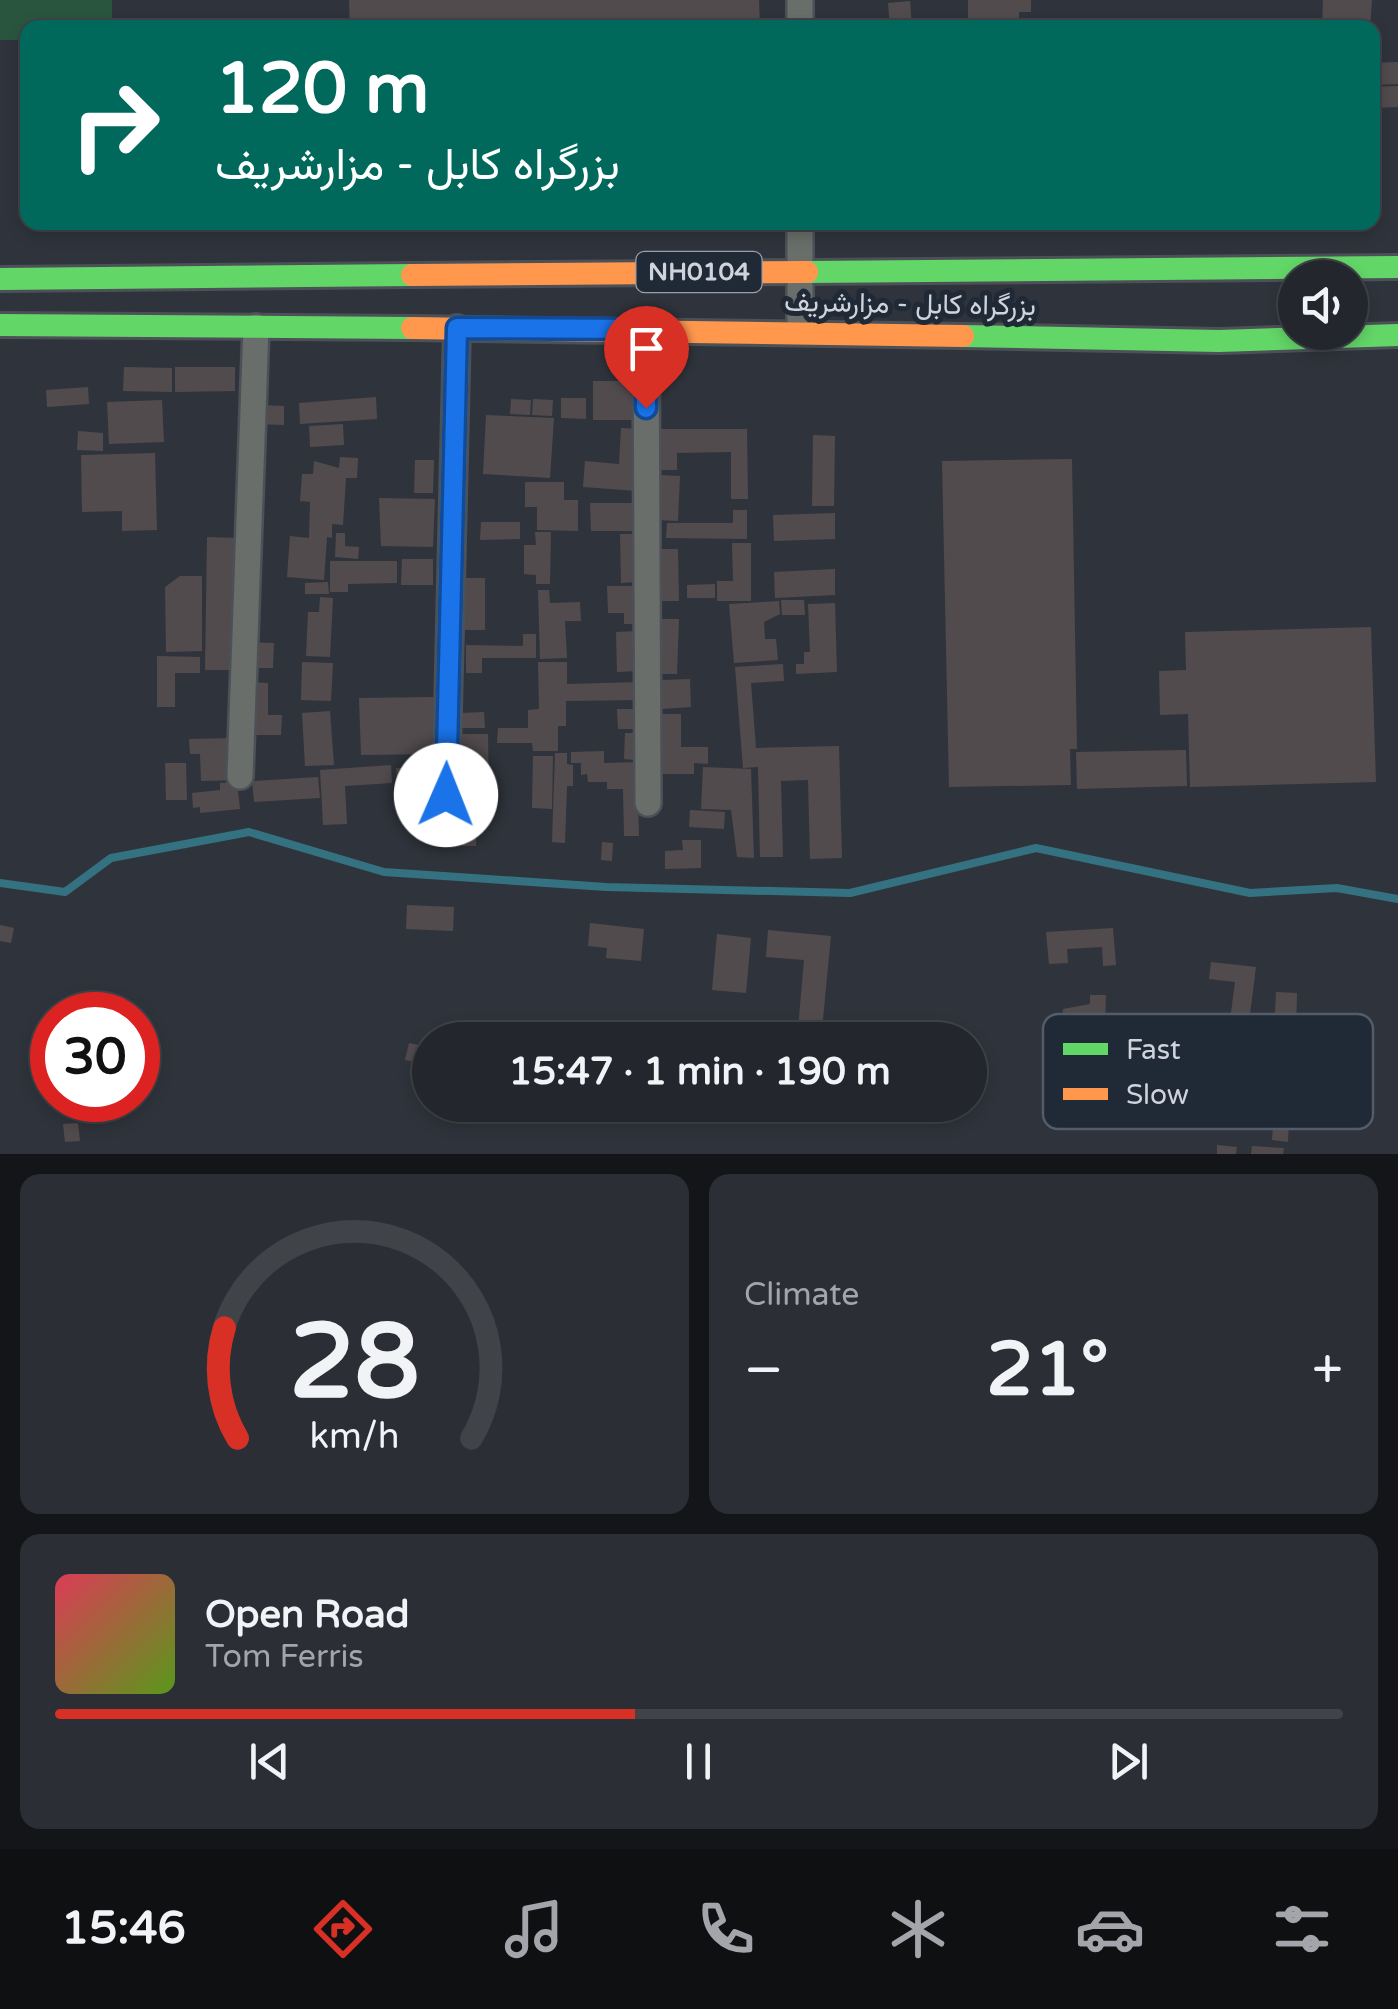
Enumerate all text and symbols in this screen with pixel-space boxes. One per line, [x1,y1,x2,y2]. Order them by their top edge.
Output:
text: 120 m [215,48,429,132]
icon: right [50,60,180,190]
text: بزرگراه کابل - مزارشریف [215,138,620,192]
road number: NH0104 [636,252,762,292]
map controls [1278,260,1368,350]
button: sound [1278,260,1368,350]
street label: بزرگراه کابل - مزارشریف [784,285,1036,323]
pin [604,306,689,409]
icon: arrive [619,321,674,376]
position arrow [394,743,498,847]
speed limit sign: 30 [30,992,160,1122]
legend [1043,1014,1373,1129]
text: Fast [1126,1033,1181,1067]
text: 15:47 · 1 min · 190 m [508,1049,891,1095]
text: Slow [1126,1078,1189,1112]
text: Climate [744,1276,859,1314]
text: 28 [289,1301,420,1426]
text: 21° [986,1325,1109,1415]
text: − [744,1338,783,1404]
text: + [1312,1338,1343,1404]
text: km/h [310,1415,399,1458]
text: Open Road [205,1592,410,1638]
text: Tom Ferris [205,1638,364,1676]
icon: previous [242,1734,297,1789]
icon: pause [671,1734,726,1789]
icon: next [1101,1734,1156,1789]
icon: directions [308,1894,378,1964]
icon: music [499,1894,569,1964]
icon: phone [691,1894,761,1964]
icon: climate [883,1894,953,1964]
icon: car [1075,1894,1145,1964]
icon: filters [1267,1894,1337,1964]
text: 15:46 [61,1902,186,1956]

